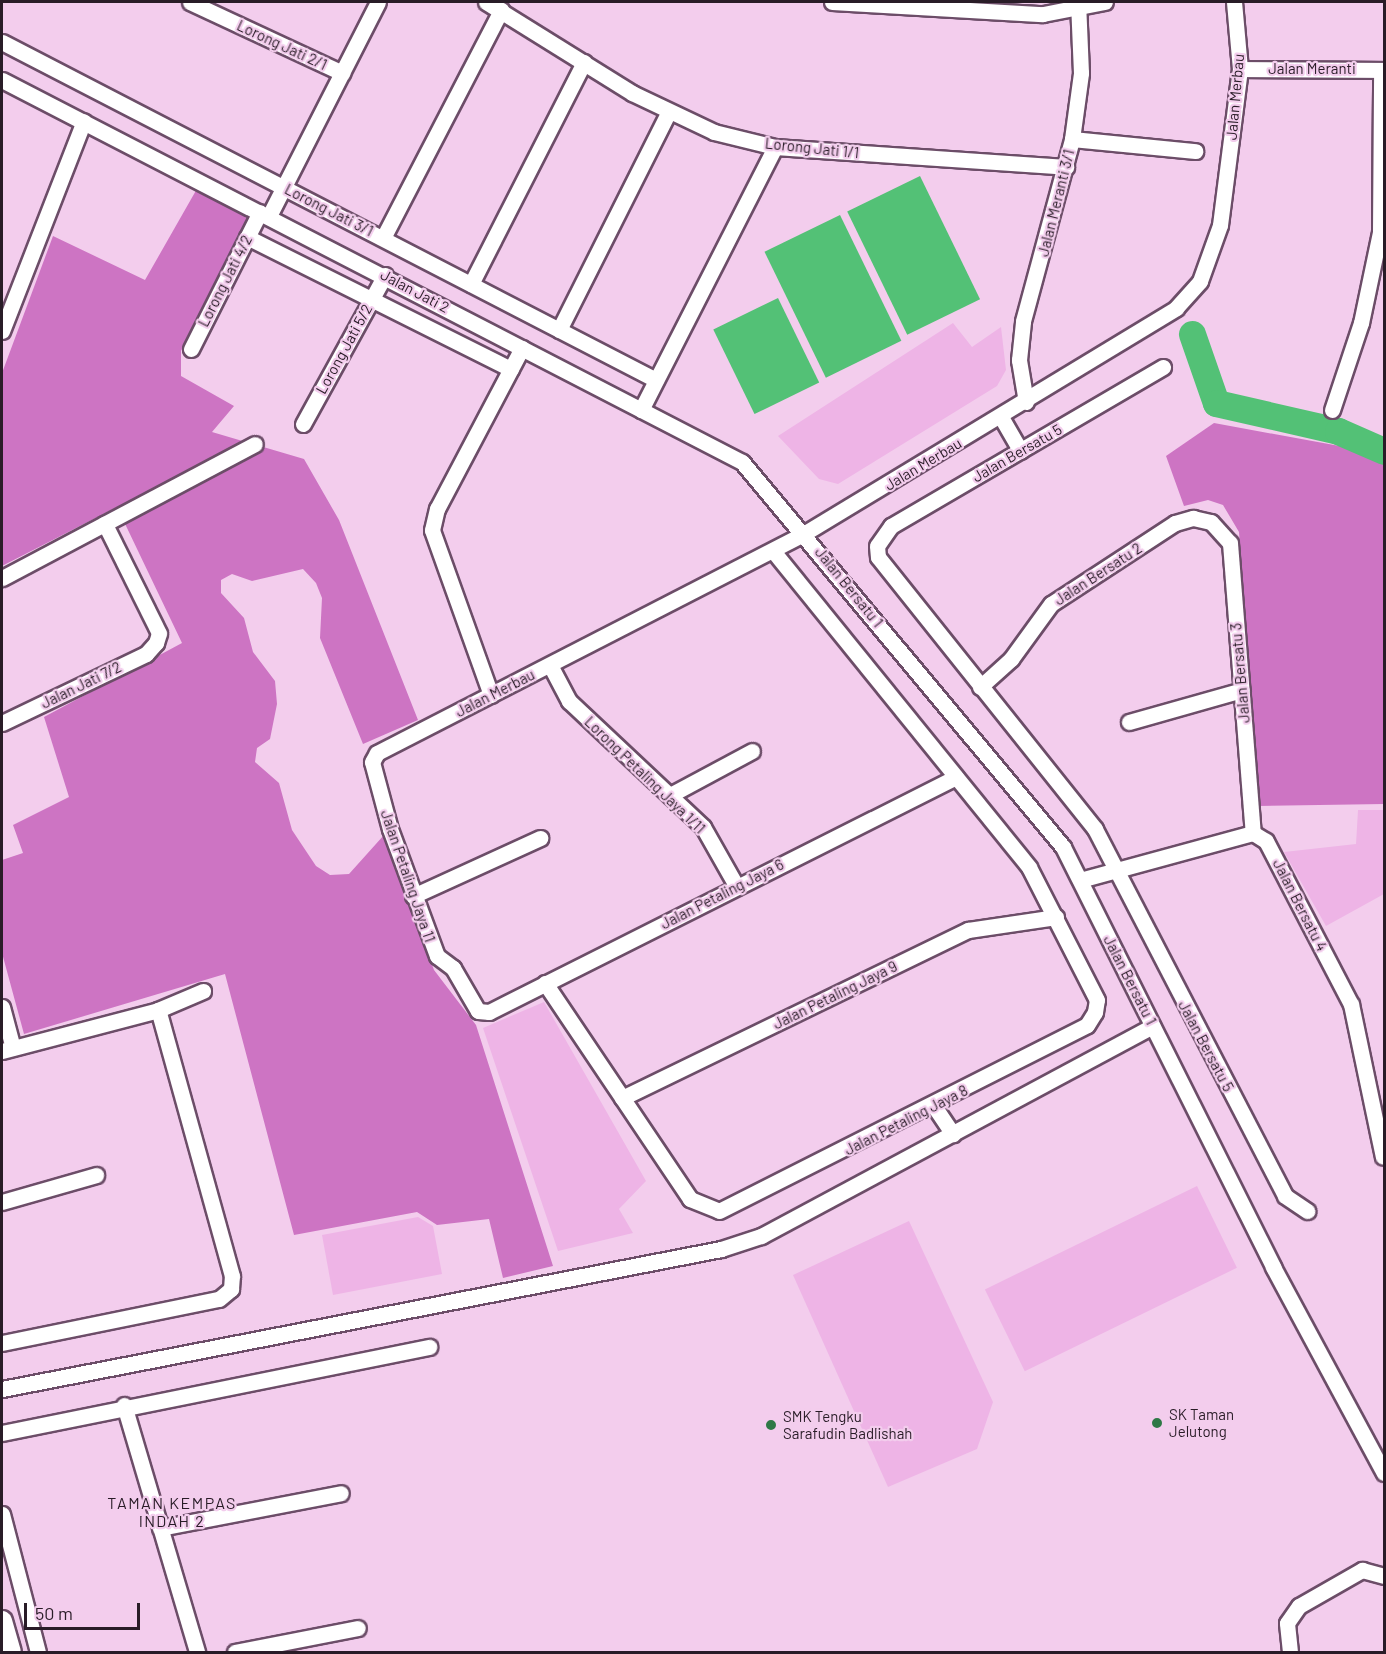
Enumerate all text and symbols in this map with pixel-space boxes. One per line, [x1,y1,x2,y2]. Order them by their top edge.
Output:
street label: Lorong Jati 2/1 [234,16,330,74]
street label: Jalan Merbau [1222,53,1248,141]
street label: Jalan Meranti [1268,60,1356,78]
street label: Lorong Jati 1/1 [764,134,860,162]
street label: Jalan Meranti 3/1 [1034,148,1078,258]
street label: Lorong Jati 3/1 [282,180,376,240]
street label: Lorong Jati 4/2 [194,232,256,330]
street label: Jalan Jati 2 [378,265,452,317]
street label: Lorong Jati 5/2 [312,301,376,397]
street label: Jalan Bersatu 5 [969,420,1065,486]
street label: Jalan Merbau [881,434,965,494]
street label: Jalan Bersatu 2 [1051,539,1145,609]
street label: Jalan Bersatu 1 [811,543,887,631]
street label: Jalan Bersatu 3 [1227,622,1253,724]
street label: Jalan Jati 7/2 [38,658,124,712]
street label: Jalan Merbau [452,665,538,721]
street label: Lorong Petaling Jaya 1/11 [581,713,709,837]
street label: Jalan Petaling Jaya 11 [377,807,439,945]
street label: Jalan Petaling Jaya 6 [657,855,787,933]
street label: Jalan Bersatu 4 [1269,856,1331,954]
street label: Jalan Bersatu 1 [1100,932,1160,1028]
street label: Jalan Petaling Jaya 9 [770,957,900,1033]
street label: Jalan Bersatu 5 [1174,997,1238,1095]
street label: Jalan Petaling Jaya 8 [841,1081,971,1159]
place label: SK Taman Jelutong [1169,1405,1234,1440]
place label: SMK Tengku Sarafudin Badlishah [783,1407,912,1442]
marker: SK Taman Jelutong [1150,1416,1164,1430]
marker: SMK Tengku Sarafudin Badlishah [764,1418,778,1432]
district label: TAMAN KEMPAS INDAH 2 [107,1493,237,1531]
scale bar [27,1591,142,1629]
text: 50 m [35,1602,73,1624]

